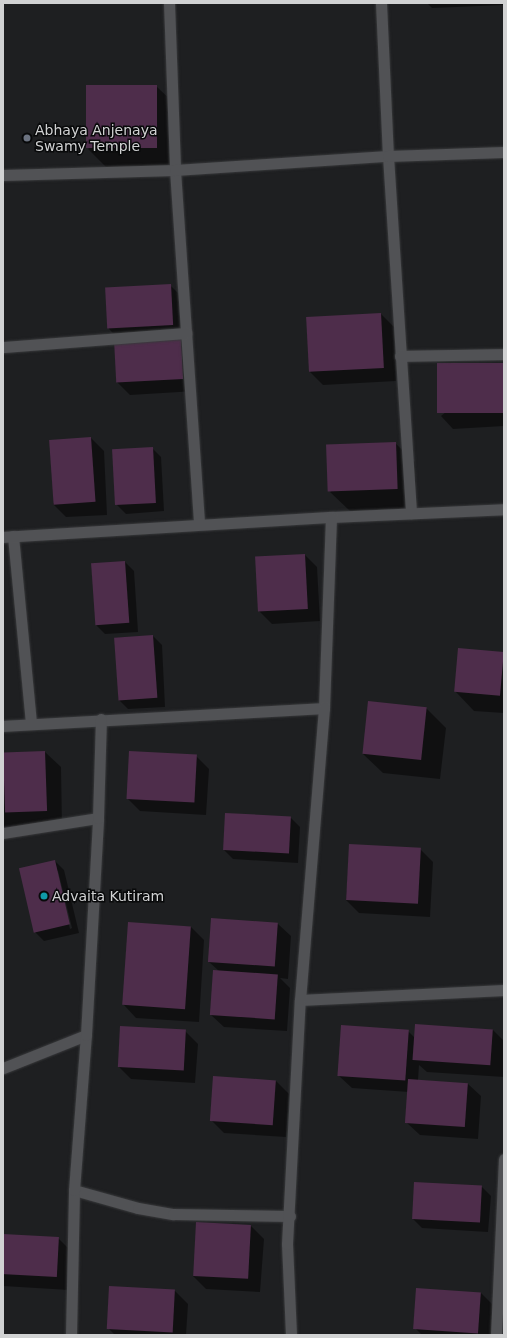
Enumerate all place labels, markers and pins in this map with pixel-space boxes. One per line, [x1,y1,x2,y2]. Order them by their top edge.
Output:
place label: Abhaya Anjenaya Swamy Temple [35,122,158,154]
marker: Abhaya Anjenaya Swamy Temple [22,133,32,143]
place label: Advaita Kutiram [52,888,164,904]
marker: Advaita Kutiram [39,891,49,901]

